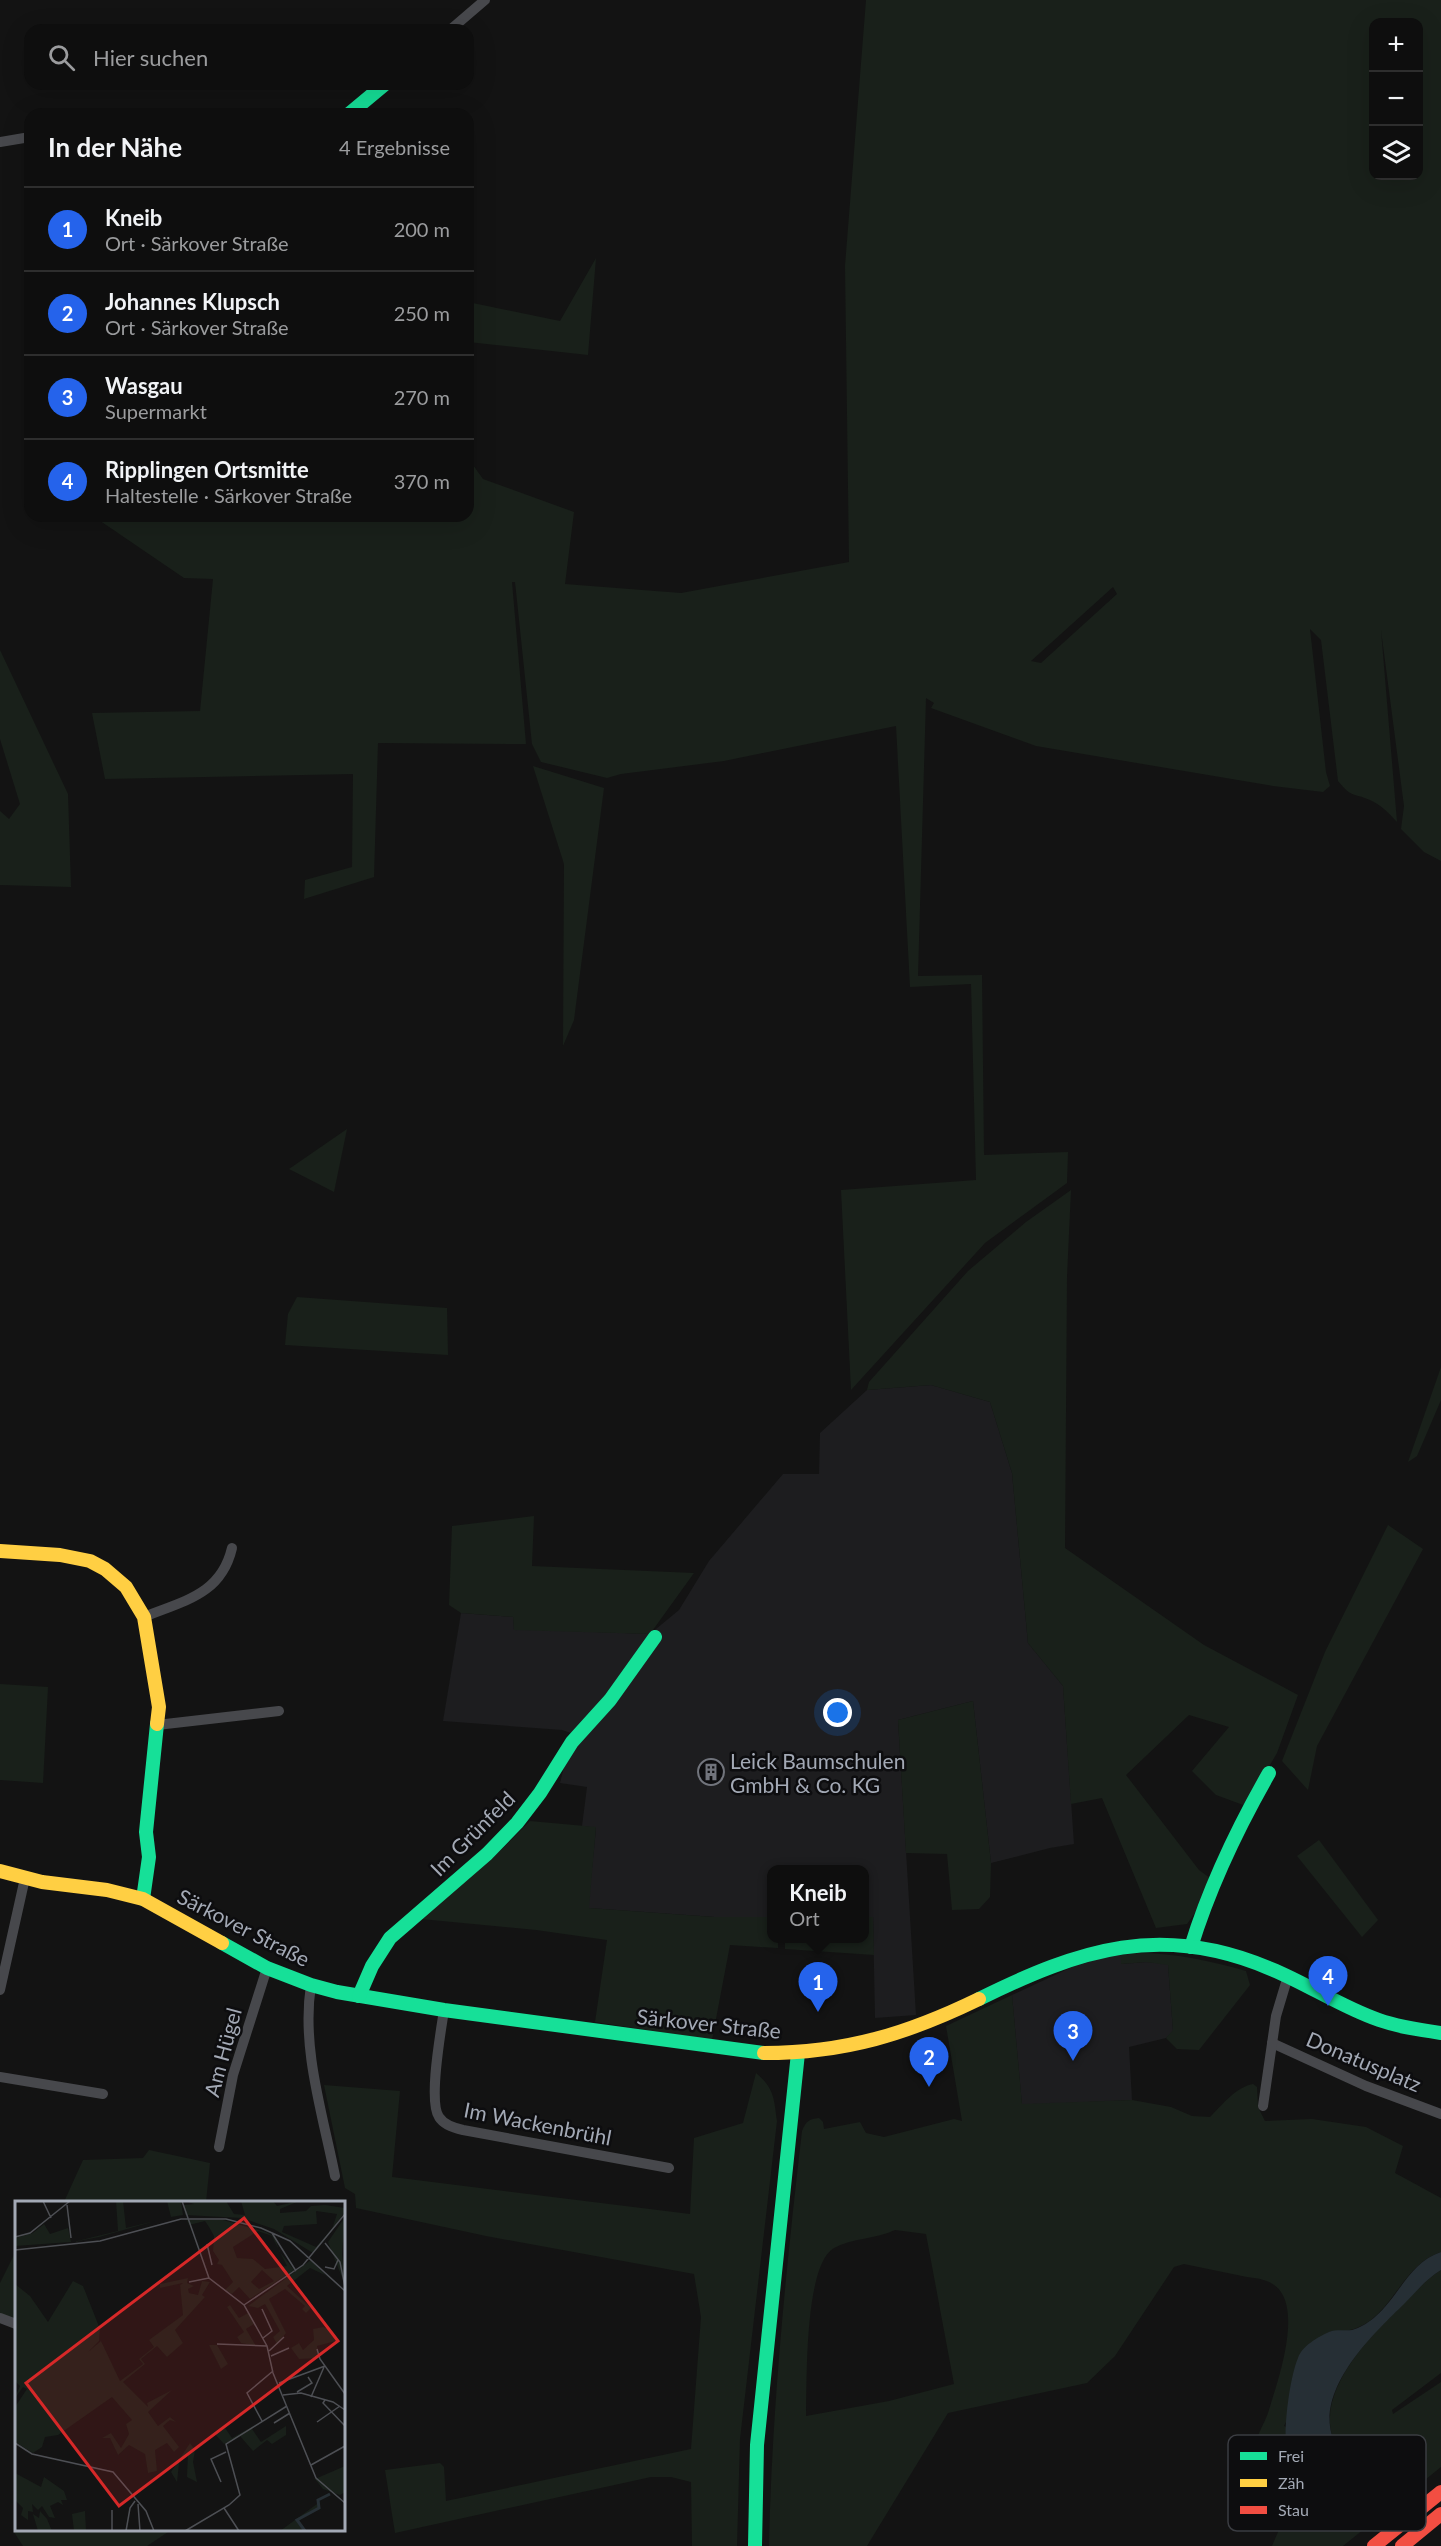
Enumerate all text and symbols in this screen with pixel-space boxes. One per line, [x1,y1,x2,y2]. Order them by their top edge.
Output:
map controls [1369,18,1423,180]
button: + [1369,18,1423,72]
search box [24,24,474,90]
icon: search [45,41,78,74]
text: Hier suchen [93,44,208,71]
button: − [1369,72,1423,126]
button: layers [1369,126,1423,180]
text: In der Nähe [48,131,182,163]
text: 4 Ergebnisse [339,135,450,159]
text: Kneib [105,204,162,231]
text: 1 [62,217,73,241]
text: 200 m [394,217,450,241]
text: Ort · Särkover Straße [105,231,289,255]
text: Johannes Klupsch [105,288,280,315]
text: 2 [62,301,73,325]
text: 250 m [394,301,450,325]
text: Ort · Särkover Straße [105,315,289,339]
text: Wasgau [105,372,183,399]
text: 3 [62,385,73,409]
text: 270 m [394,385,450,409]
text: Supermarkt [105,399,207,423]
text: Ripplingen Ortsmitte [105,456,309,483]
text: 4 [62,469,73,493]
text: 370 m [394,469,450,493]
text: Haltestelle · Särkover Straße [105,483,352,507]
your location [823,1698,852,1727]
place label: Leick Baumschulen GmbH & Co. KG [730,1748,905,1797]
building icon: Leick Baumschulen GmbH & Co. KG [696,1757,726,1787]
street label: Im Grünfeld [425,1786,519,1880]
popup [767,1865,869,1943]
text: Kneib [789,1879,847,1906]
street label: Särkover Straße [174,1883,314,1971]
text: Ort [789,1906,820,1930]
pin: 4 [1308,1956,1348,2006]
pin: 1 [798,1962,838,2012]
street label: Särkover Straße [636,2003,782,2043]
street label: Am Hügel [198,2005,246,2099]
pin: 3 [1054,2012,1092,2061]
street label: Donatusplatz [1303,2026,1425,2096]
pin: 2 [910,2038,948,2087]
street label: Im Wackenbrühl [462,2096,614,2150]
inset map [15,2201,345,2531]
legend [1228,2435,1426,2531]
text: Frei [1278,2446,1304,2465]
text: Zäh [1278,2473,1304,2492]
text: Stau [1278,2500,1309,2519]

